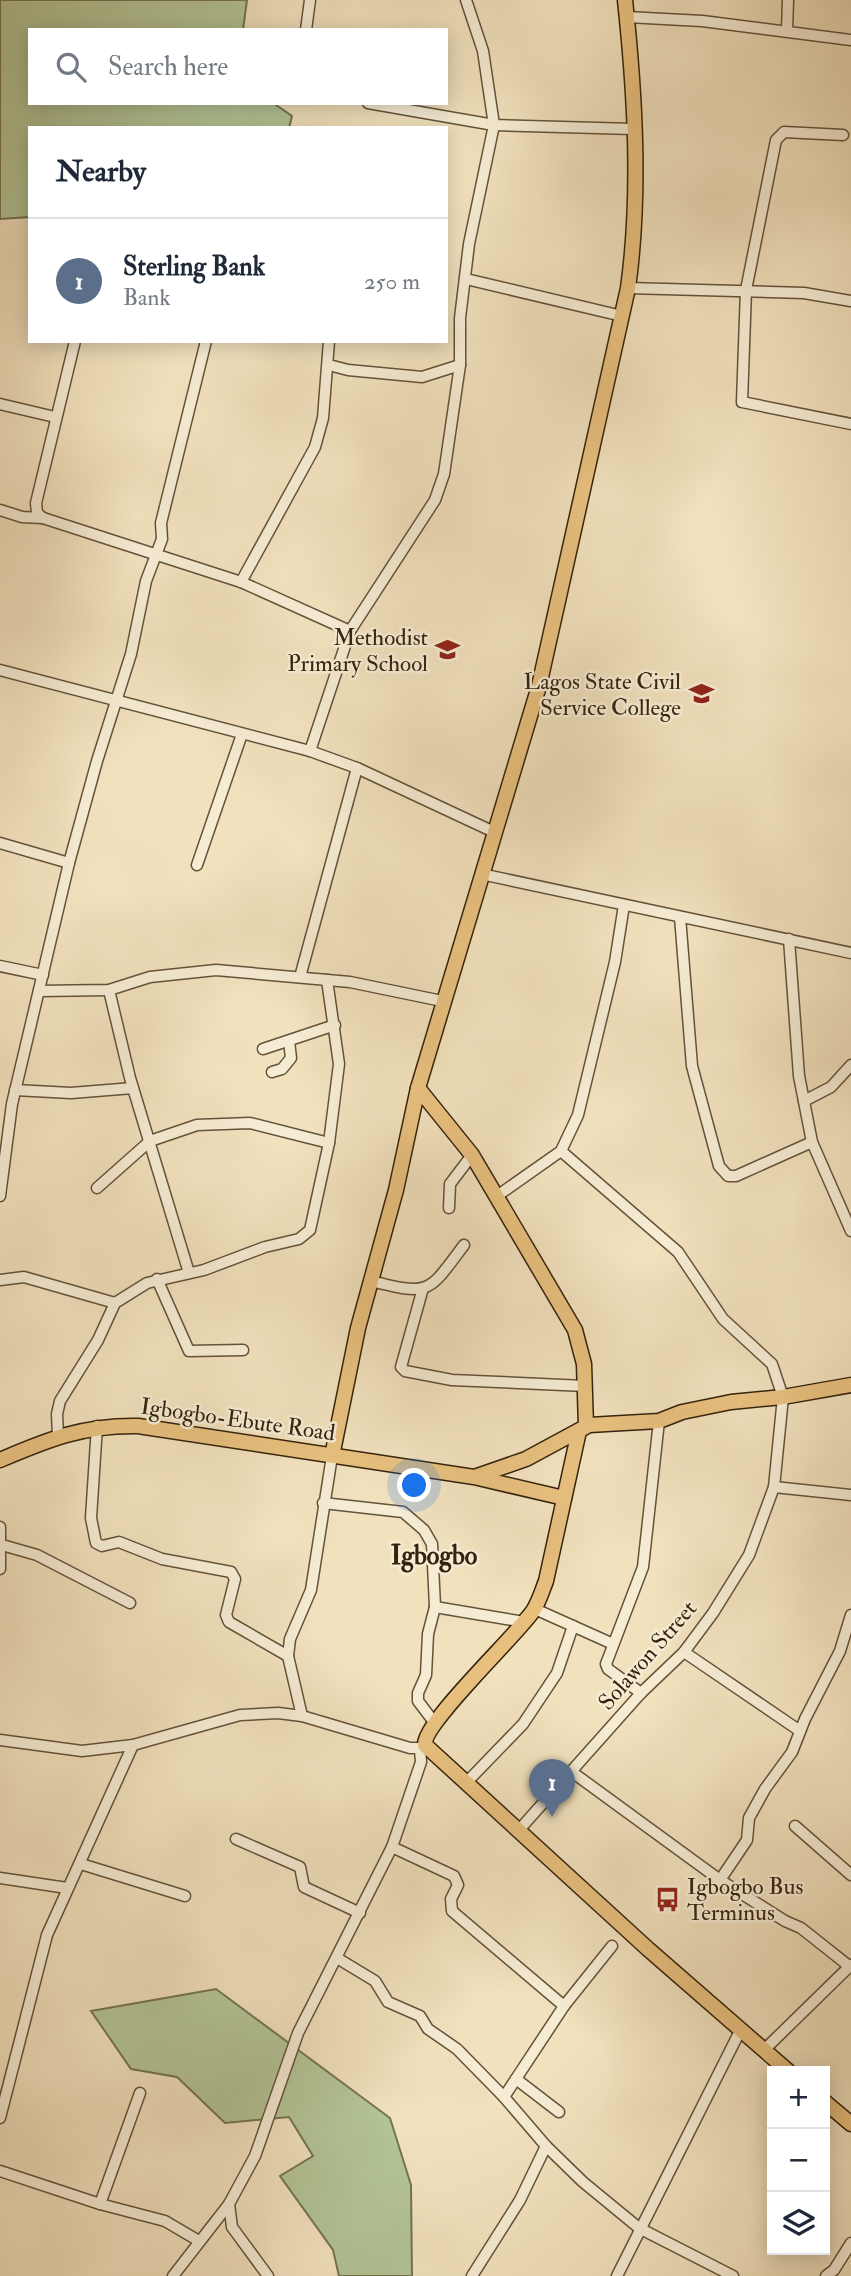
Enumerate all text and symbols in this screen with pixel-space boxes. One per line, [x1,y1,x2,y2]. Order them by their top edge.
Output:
search box [28,28,448,105]
icon: search [52,48,90,86]
text: Search here [108,51,228,83]
text: Nearby [56,153,146,190]
text: Sterling Bank [123,251,265,283]
text: 1 [75,267,83,296]
text: 250 m [364,267,420,296]
text: Bank [123,283,170,312]
place label: Methodist Primary School [287,623,428,678]
school or university icon: Methodist Primary School [434,636,462,664]
place label: Lagos State Civil Service College [524,667,681,722]
school or university icon: Lagos State Civil Service College [687,680,715,708]
street label: Igbogbo-Ebute Road [139,1391,337,1447]
your location [397,1468,431,1502]
district label: Igbogbo [391,1540,478,1573]
street label: Solawon Street [592,1594,703,1716]
pin: 1 [529,1759,575,1817]
place label: Igbogbo Bus Terminus [687,1872,803,1927]
bus stop icon: Igbogbo Bus Terminus [653,1885,681,1913]
map controls [767,2066,830,2255]
button: + [767,2066,830,2129]
button: − [767,2129,830,2192]
button: layers [767,2192,830,2255]

